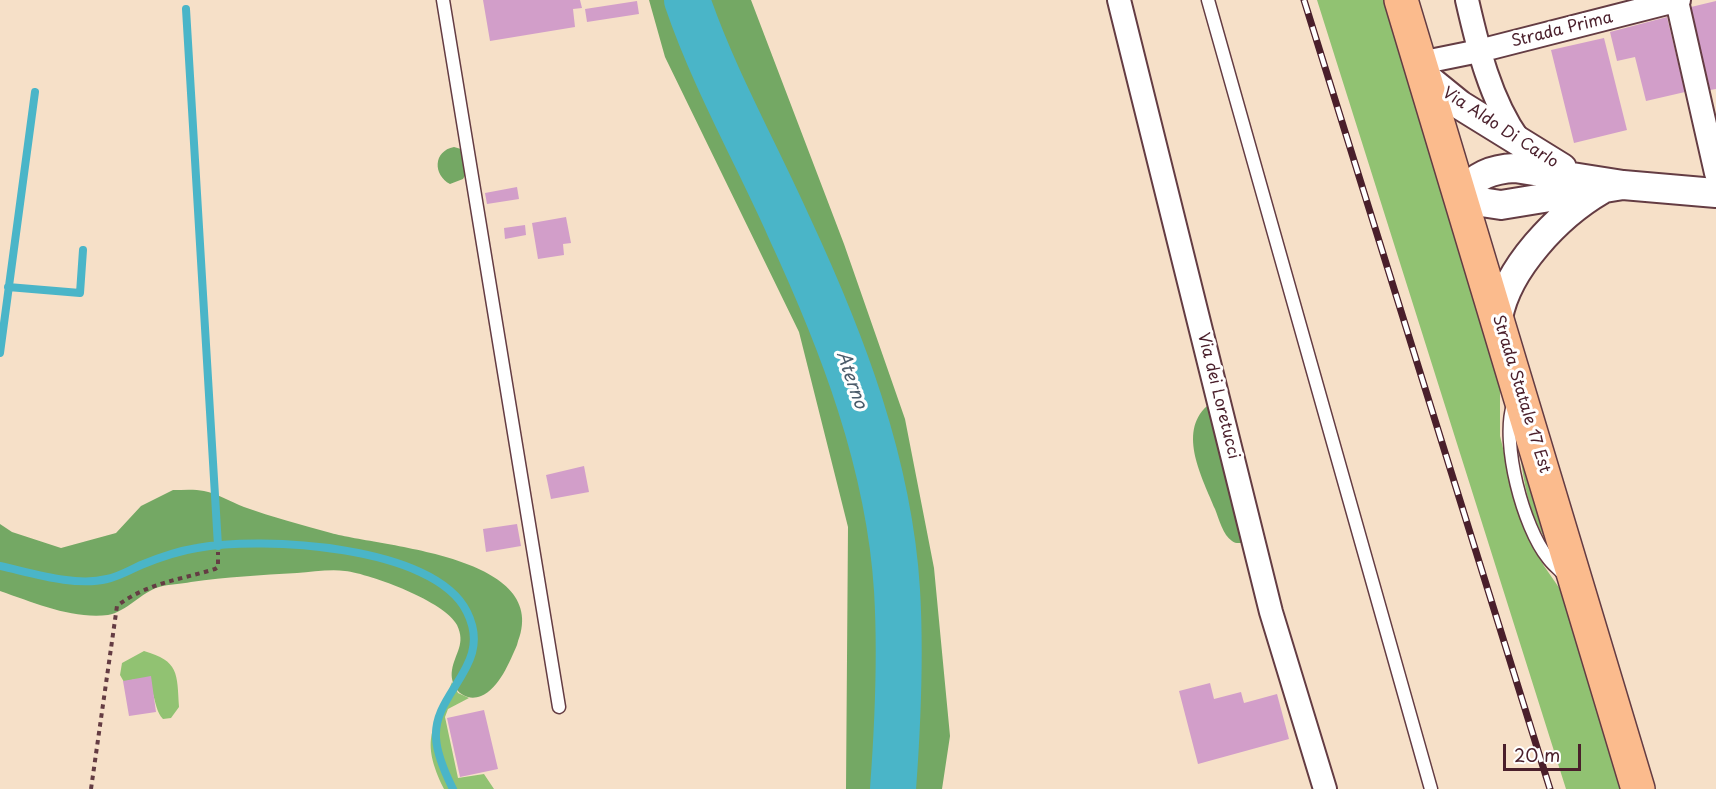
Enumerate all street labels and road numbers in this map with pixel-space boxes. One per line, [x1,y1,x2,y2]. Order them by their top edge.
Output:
street label: Strada Prima [1509,8,1615,52]
street label: Via Aldo Di Carlo [1439,83,1561,173]
street label: Strada Statale 17 Est [1488,313,1554,475]
street label: Via dei Loretucci [1193,331,1243,461]

